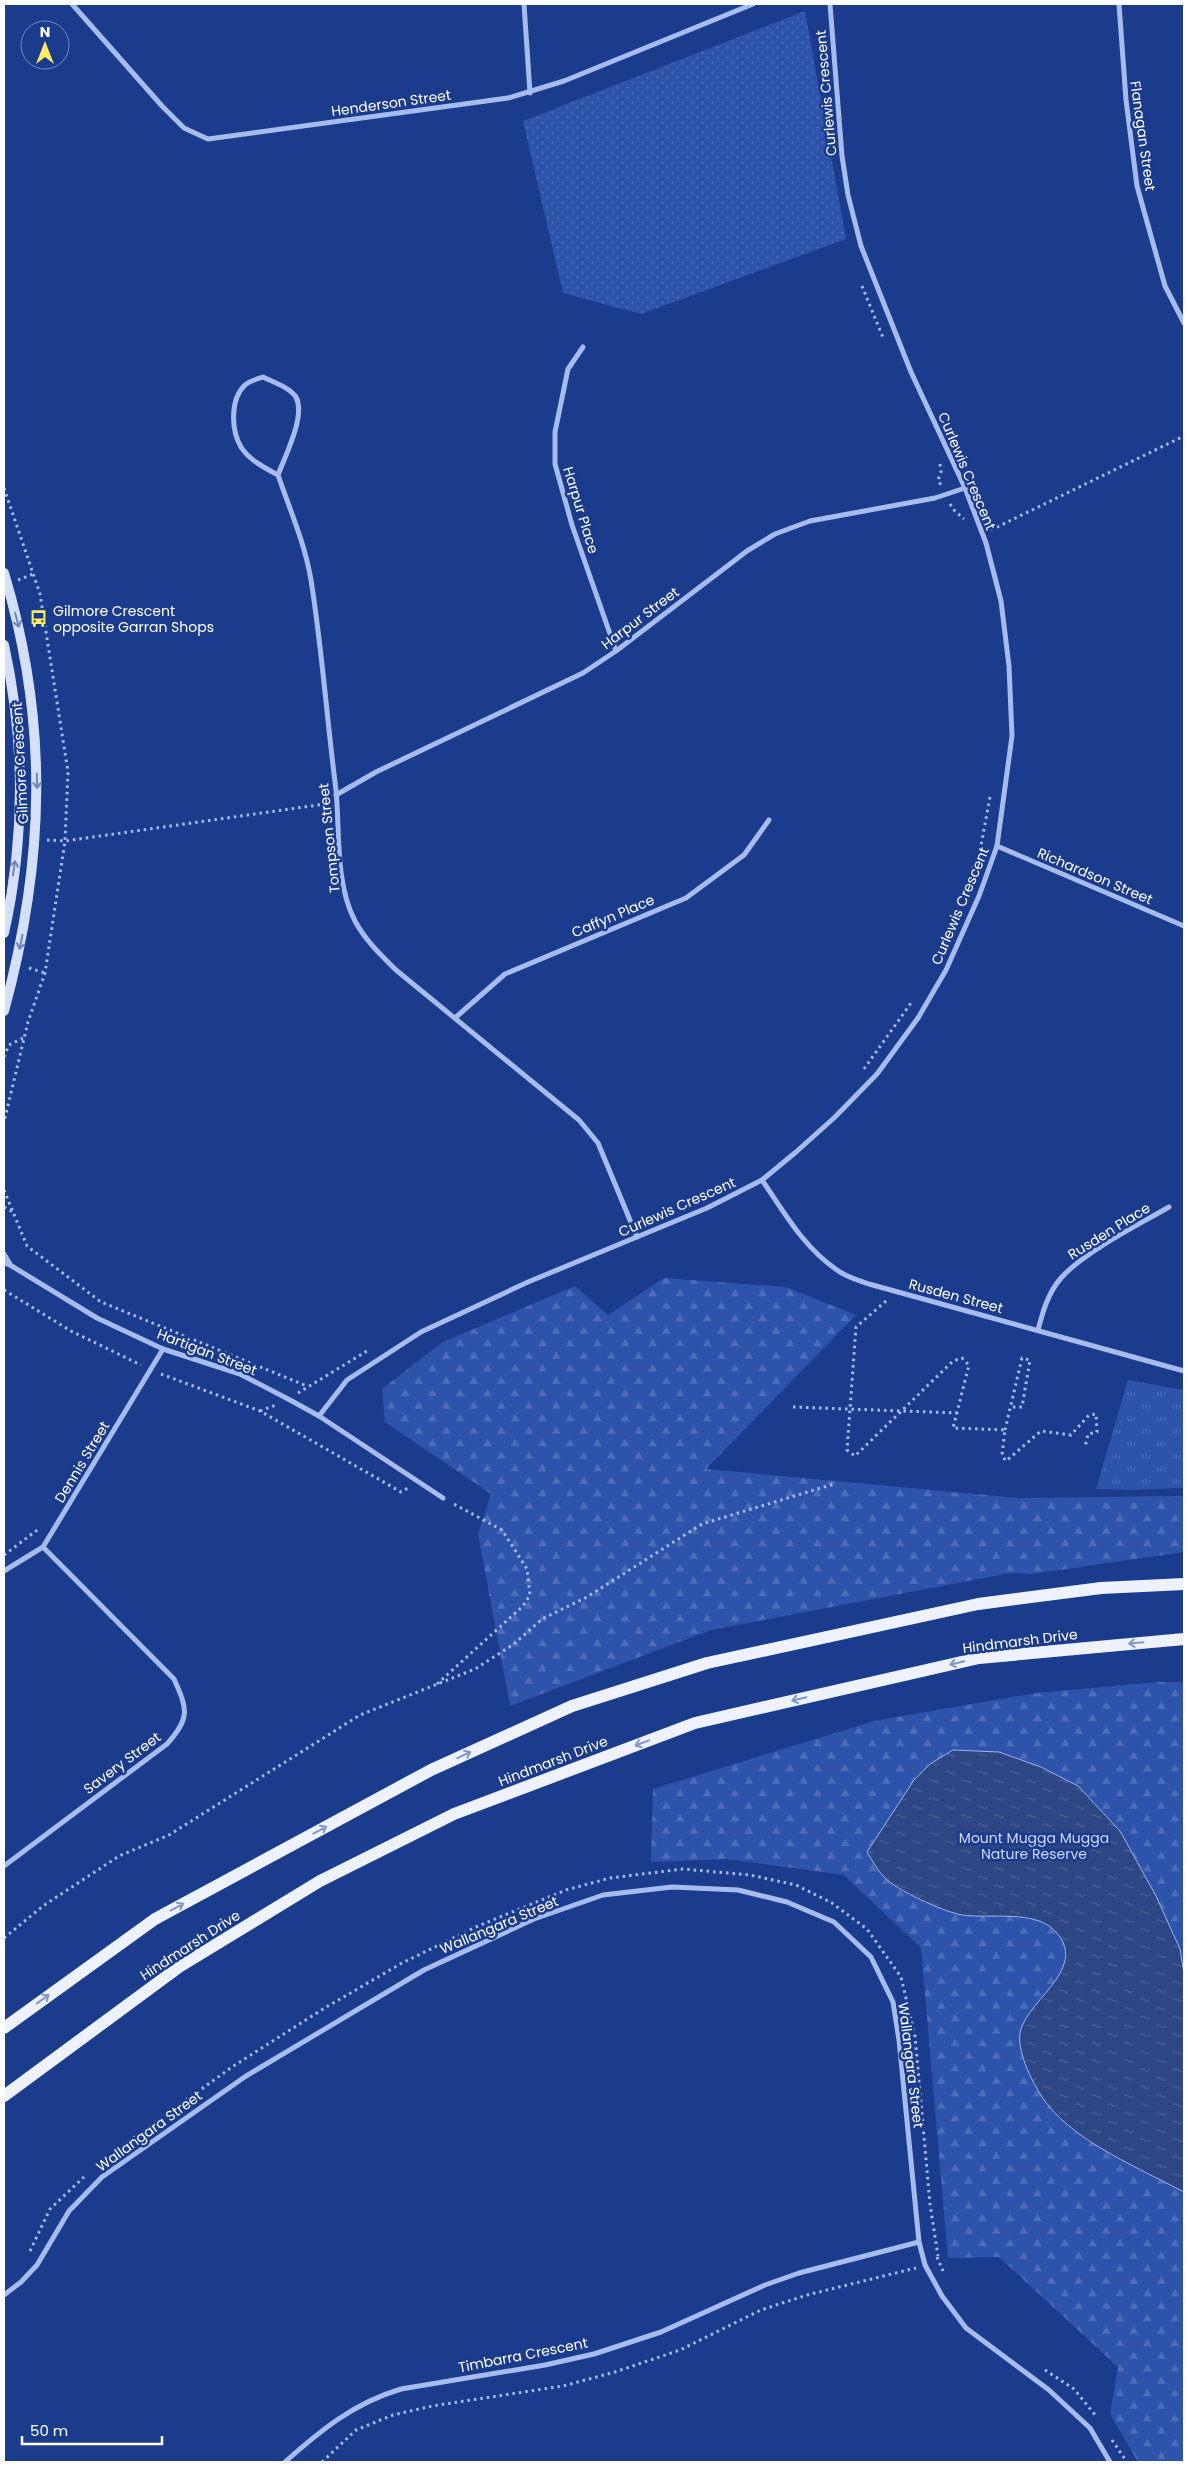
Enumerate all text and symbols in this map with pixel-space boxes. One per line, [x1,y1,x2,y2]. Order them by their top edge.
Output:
north arrow [20,20,70,70]
text: N [40,22,50,42]
street label: Curlewis Crescent [811,29,841,157]
street label: Flanagan Street [1125,80,1161,192]
street label: Henderson Street [330,85,452,121]
street label: Curlewis Crescent [933,409,1001,533]
street label: Harpur Place [558,464,604,556]
street label: Harpur Street [597,582,683,654]
place label: Gilmore Crescent opposite Garran Shops [53,601,214,637]
bus stop icon: Gilmore Crescent opposite Garran Shops [29,609,49,629]
one-way arrow [13,611,23,627]
street label: Gilmore Crescent [7,702,33,824]
one-way arrow [32,772,41,788]
street label: Tompson Street [313,782,345,894]
street label: Richardson Street [1034,843,1156,909]
street label: Curlewis Crescent [926,844,994,968]
one-way arrow [9,860,19,876]
street label: Caffyn Place [568,889,658,942]
one-way arrow [16,934,26,950]
street label: Curlewis Crescent [615,1172,739,1242]
street label: Rusden Place [1064,1197,1154,1264]
street label: Rusden Street [907,1274,1005,1318]
street label: Hartigan Street [154,1324,260,1380]
street label: Dennis Street [50,1417,114,1507]
street label: Hindmarsh Drive [961,1624,1079,1658]
one-way arrow [1128,1639,1144,1648]
one-way arrow [949,1659,965,1668]
one-way arrow [791,1695,807,1704]
street label: Savery Street [79,1727,165,1799]
street label: Hindmarsh Drive [495,1731,611,1791]
one-way arrow [635,1739,651,1748]
one-way arrow [456,1749,471,1759]
one-way arrow [312,1825,327,1834]
park label: Mount Mugga Mugga Nature Reserve [959,1828,1109,1864]
street label: Wallangara Street [437,1891,561,1959]
one-way arrow [169,1902,184,1911]
street label: Hindmarsh Drive [136,1905,244,1985]
one-way arrow [36,1994,50,2004]
street label: Wallangara Street [893,2001,929,2129]
street label: Wallangara Street [92,2086,206,2176]
street label: Timbarra Crescent [457,2333,589,2377]
scale bar [22,2414,162,2446]
text: 50 m [30,2420,68,2441]

